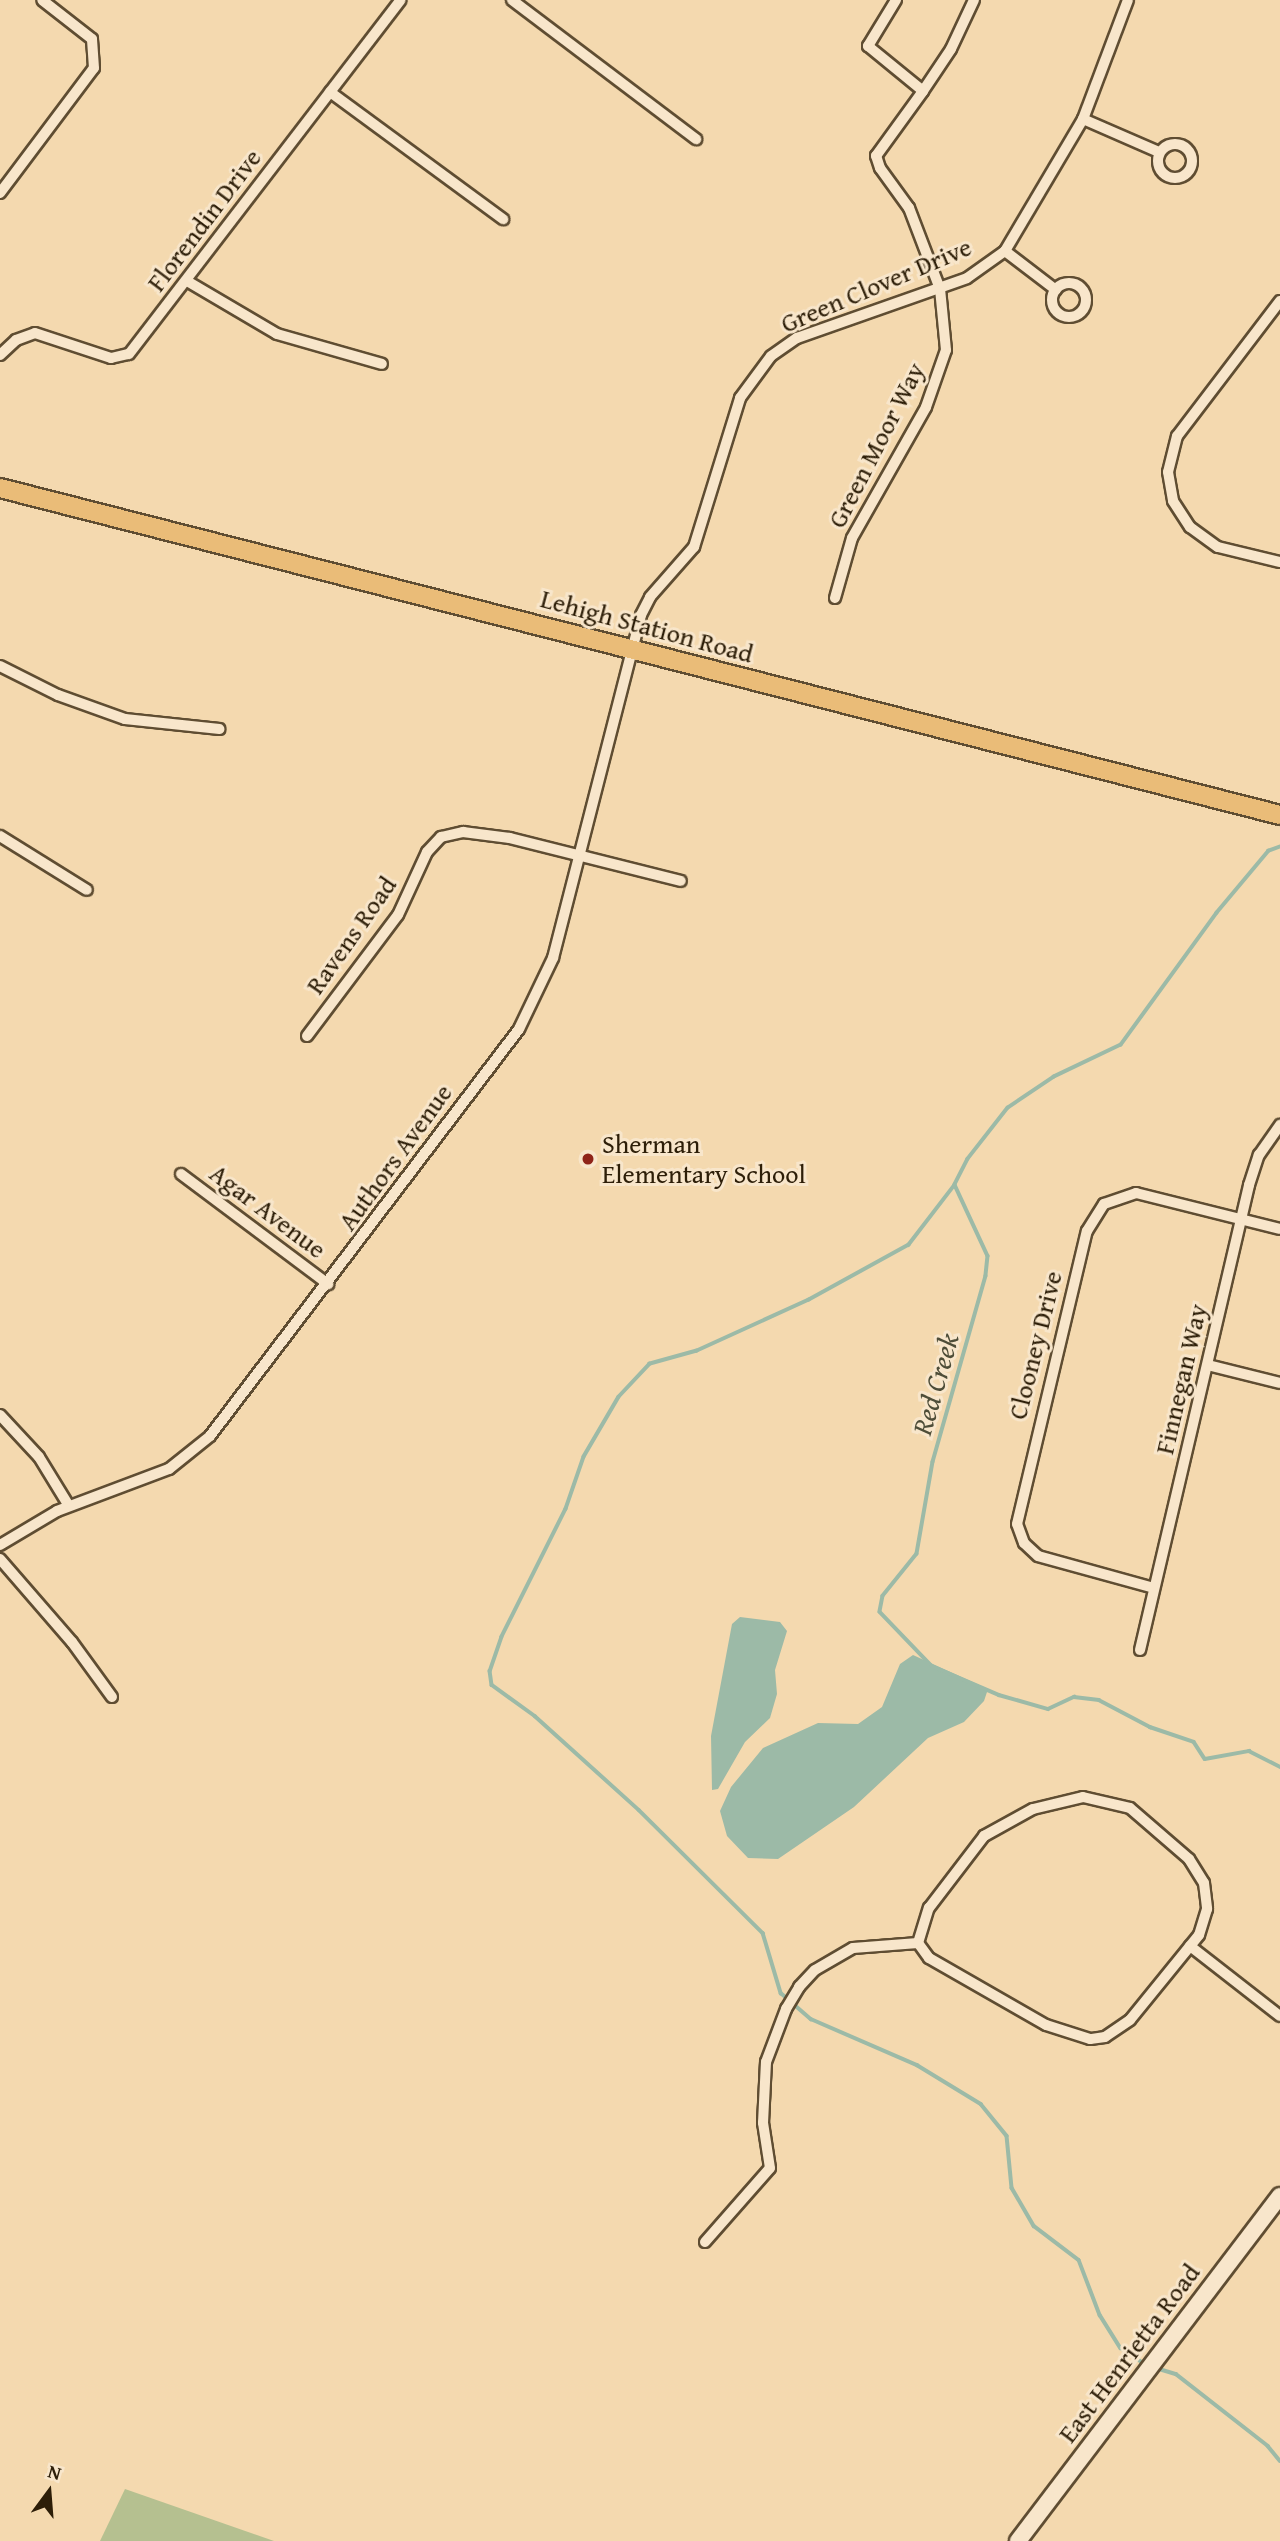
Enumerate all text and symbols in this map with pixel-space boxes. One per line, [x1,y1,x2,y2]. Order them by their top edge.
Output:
street label: Florendin Drive [140,143,268,297]
street label: Green Clover Drive [776,231,976,339]
street label: Green Moor Way [821,357,931,533]
street label: Lehigh Station Road [537,583,757,669]
street label: Ravens Road [299,870,403,1000]
street label: Authors Avenue [331,1078,459,1236]
place label: Sherman Elementary School [602,1128,806,1190]
marker: Sherman Elementary School [580,1151,596,1167]
street label: Agar Avenue [204,1157,332,1265]
street label: Clooney Drive [1002,1268,1068,1422]
street label: Finnegan Way [1149,1301,1213,1457]
water label: Red Creek [904,1329,966,1439]
street label: East Henrietta Road [1052,2257,1206,2449]
north arrow [14,2457,84,2527]
text: N [45,2457,65,2487]

